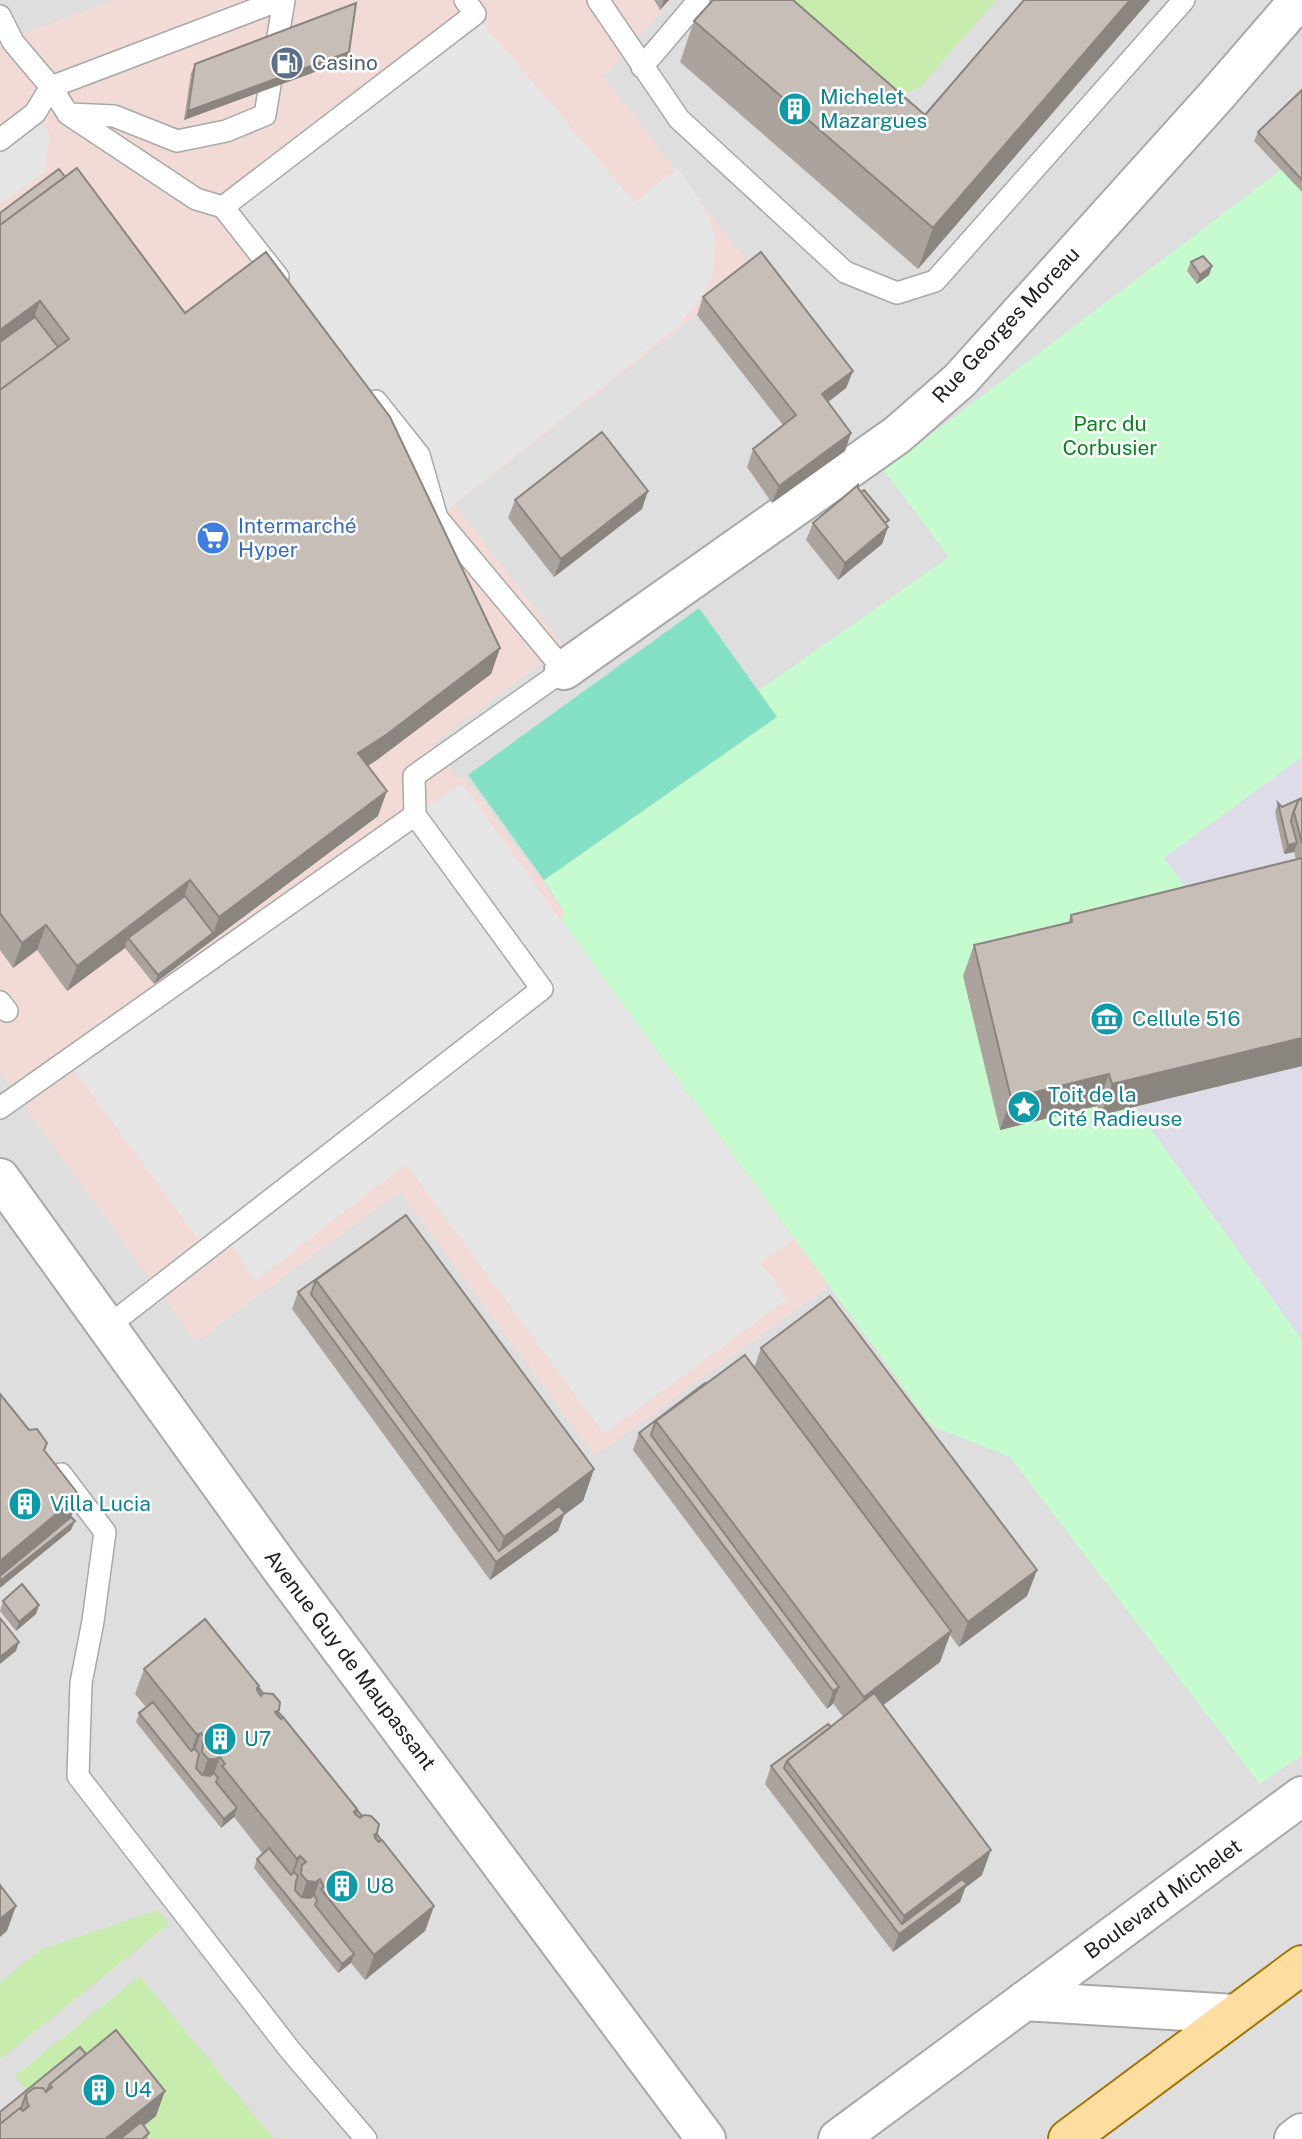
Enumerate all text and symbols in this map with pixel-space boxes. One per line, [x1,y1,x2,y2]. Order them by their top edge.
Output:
fuel station icon: Casino [268,44,306,82]
place label: Casino [312,50,378,75]
place label: Michelet Mazargues [820,84,927,133]
building icon: Michelet Mazargues [776,90,814,128]
street label: Rue Georges Moreau [927,241,1084,408]
park label: Parc du Corbusier [1062,411,1158,460]
place label: Intermarché Hyper [238,513,357,562]
supermarket icon: Intermarché Hyper [194,519,232,557]
museum icon: Cellule 516 [1088,1000,1126,1038]
place label: Cellule 516 [1132,1006,1240,1031]
place label: Toit de la Cité Radieuse [1048,1082,1182,1131]
place icon: Toit de la Cité Radieuse [1005,1088,1043,1126]
building icon: Villa Lucia [6,1485,44,1523]
place label: Villa Lucia [50,1491,151,1516]
street label: Avenue Guy de Maupassant [259,1545,441,1775]
building icon: U7 [201,1720,239,1758]
place label: U7 [244,1726,271,1751]
street label: Boulevard Michelet [1079,1833,1246,1964]
building icon: U8 [323,1867,361,1905]
place label: U8 [366,1873,394,1898]
building icon: U4 [80,2071,118,2109]
place label: U4 [124,2077,152,2102]

